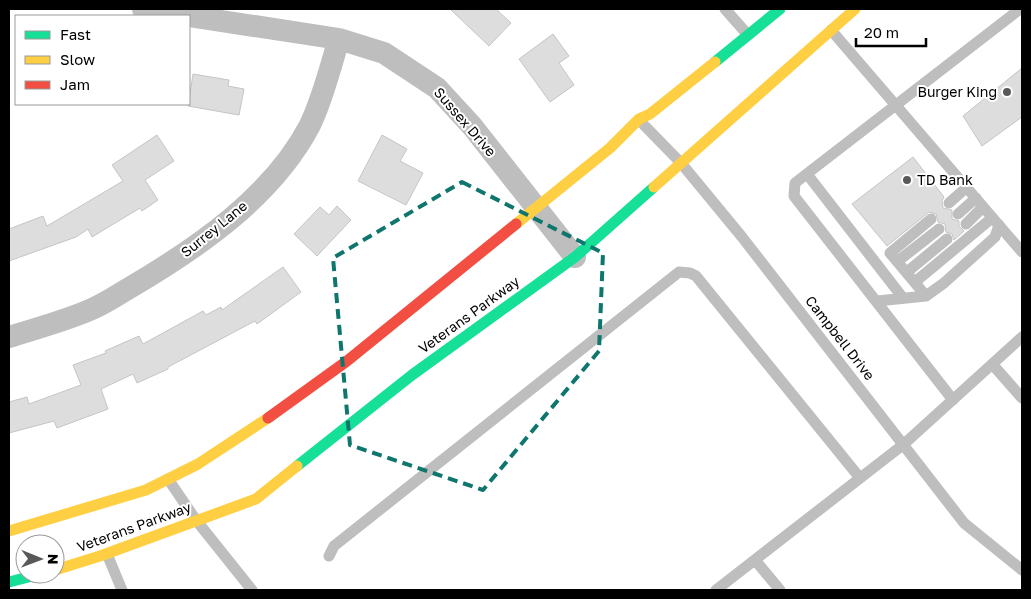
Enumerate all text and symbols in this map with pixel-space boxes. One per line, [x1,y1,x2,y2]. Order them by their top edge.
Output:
legend [15,15,190,105]
scale bar [856,15,926,47]
text: 20 m [864,23,899,41]
text: Fast [60,25,91,43]
text: Slow [60,50,95,68]
text: Jam [60,75,90,93]
place label: Burger King [918,83,997,100]
street label: Sussex Drive [431,84,500,160]
marker: Burger King [1001,86,1013,98]
place label: TD Bank [917,171,973,188]
marker: TD Bank [901,174,913,186]
street label: Surrey Lane [177,197,250,260]
street label: Veterans Parkway [415,272,522,357]
street label: Campbell Drive [802,292,879,383]
street label: Veterans Parkway [74,498,193,555]
north arrow [15,534,65,584]
text: N [45,554,62,565]

